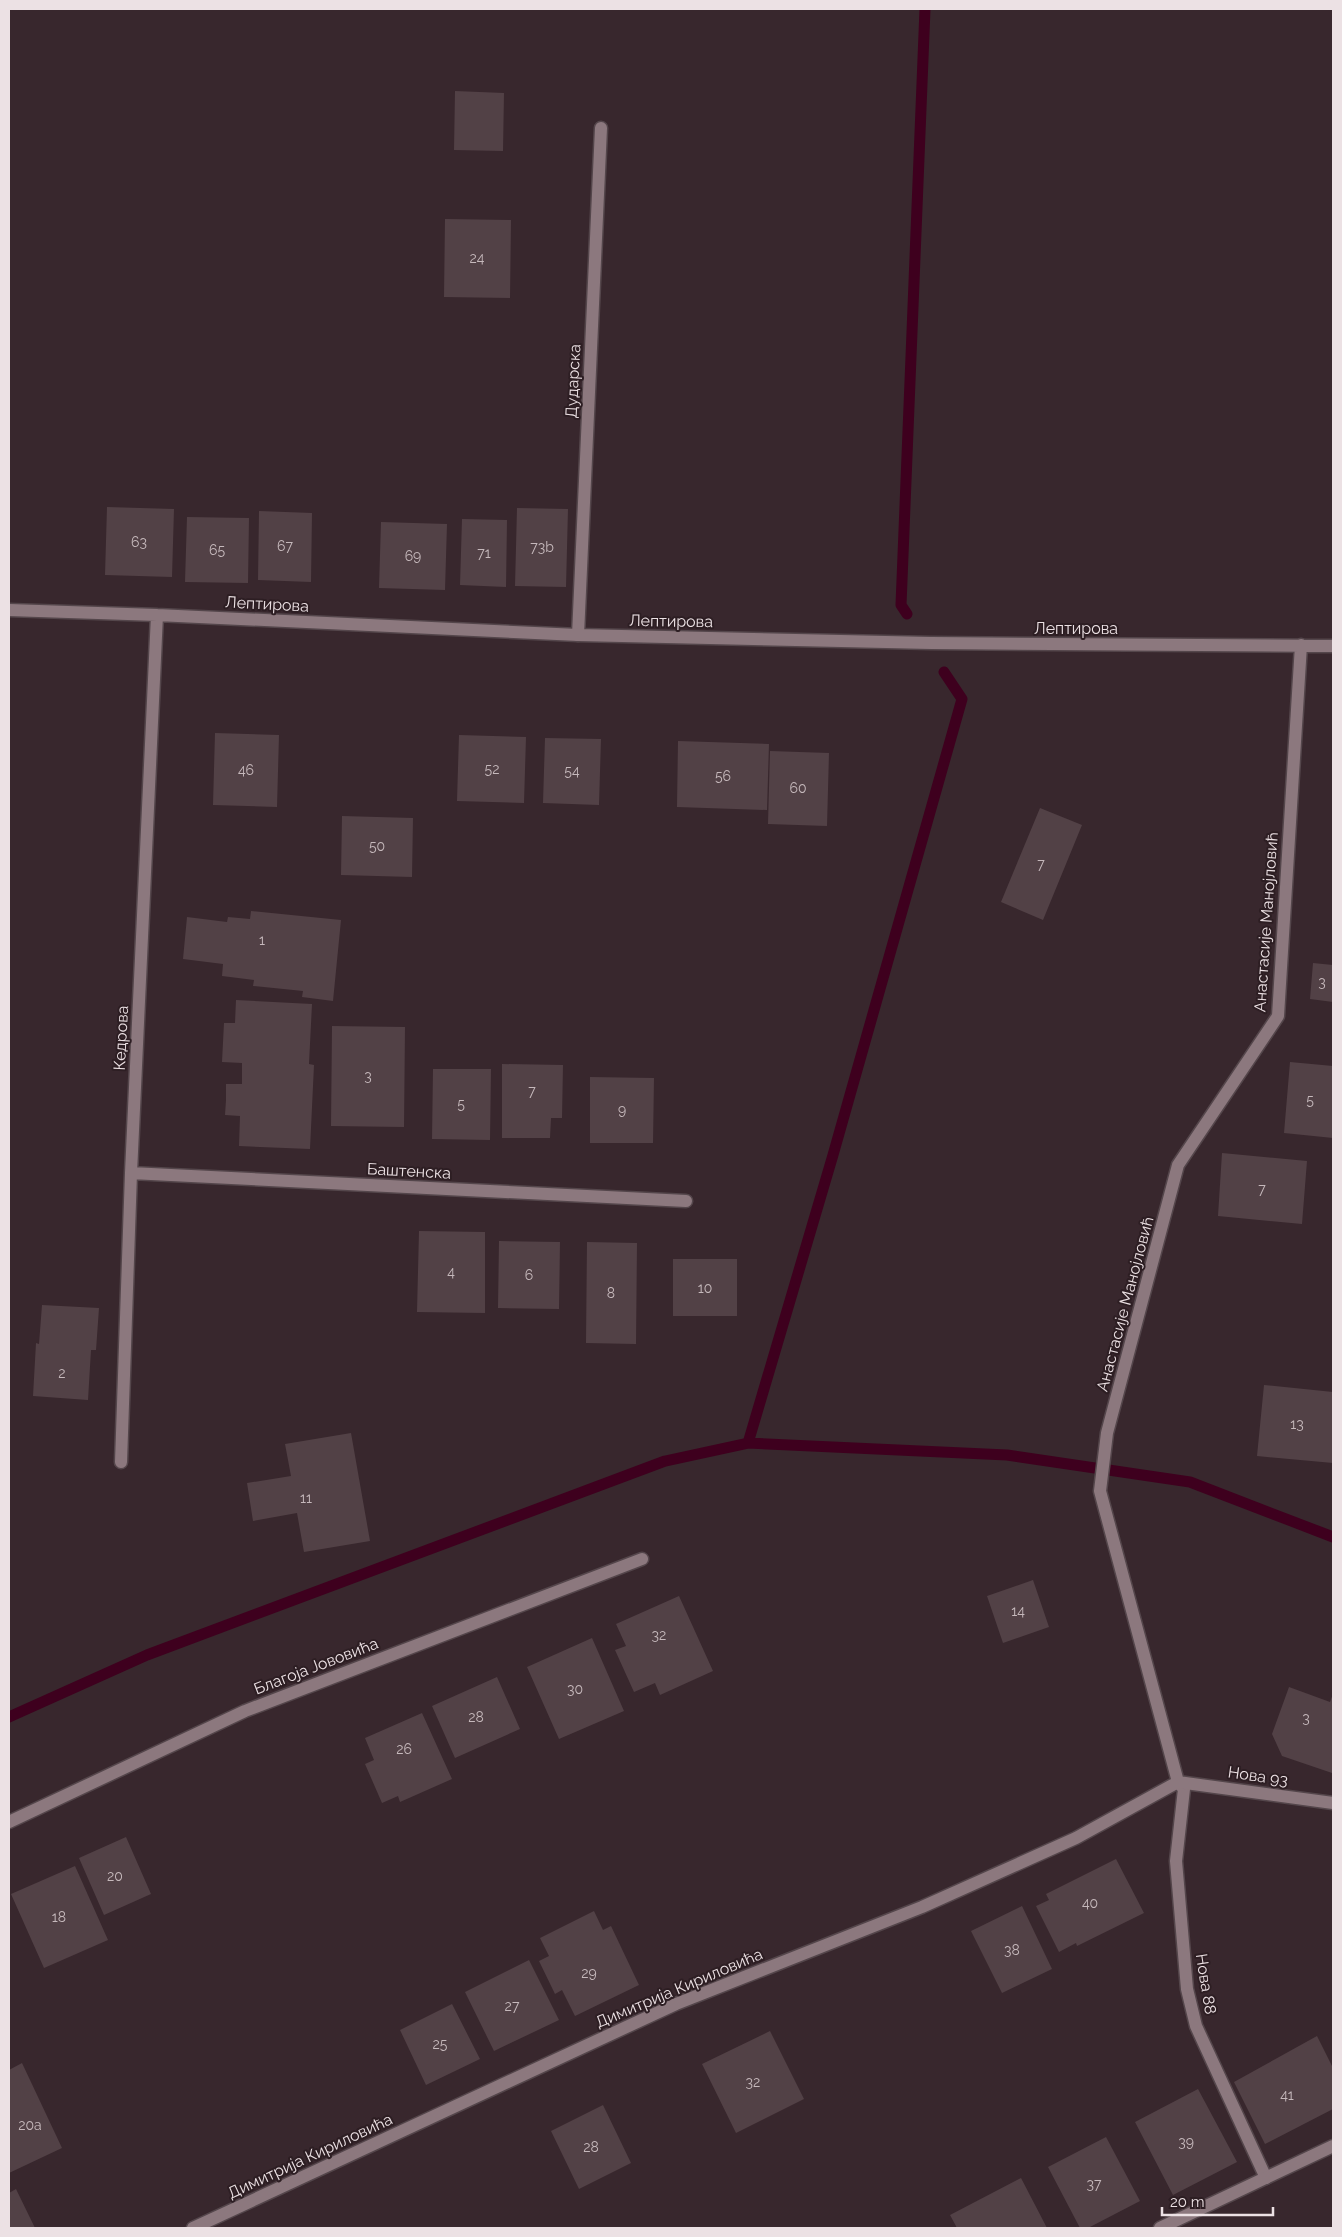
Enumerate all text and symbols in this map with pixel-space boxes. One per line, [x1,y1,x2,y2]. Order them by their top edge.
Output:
house number: 24 [470,250,485,266]
street label: Дударска [562,343,584,419]
house number: 63 [131,534,147,550]
house number: 67 [277,538,293,554]
house number: 73b [530,539,554,555]
house number: 65 [209,542,225,558]
house number: 71 [477,545,491,561]
house number: 69 [405,548,421,564]
street label: Лептирова [225,592,309,616]
street label: Лептирова [629,611,713,631]
street label: Лептирова [1034,619,1118,638]
house number: 52 [485,761,499,777]
house number: 46 [238,762,254,778]
house number: 54 [564,763,580,779]
house number: 56 [715,768,731,784]
house number: 60 [789,780,807,796]
street label: Анастасије Манојловић [1250,831,1282,1013]
house number: 50 [369,838,385,854]
house number: 7 [1037,856,1045,872]
house number: 1 [259,932,265,948]
house number: 3 [1318,974,1326,990]
street label: Кедрова [110,1005,132,1071]
house number: 3 [364,1068,372,1084]
house number: 7 [528,1083,536,1099]
house number: 5 [1306,1092,1314,1108]
house number: 5 [457,1096,465,1112]
house number: 9 [618,1102,626,1118]
street label: Баштенска [367,1159,451,1183]
house number: 7 [1258,1181,1266,1197]
street label: Анастасије Манојловић [1092,1214,1158,1394]
house number: 4 [447,1264,455,1280]
house number: 6 [525,1267,533,1283]
house number: 10 [698,1280,712,1296]
house number: 8 [607,1285,615,1301]
house number: 2 [58,1365,66,1381]
house number: 13 [1290,1416,1304,1432]
house number: 11 [300,1490,312,1506]
house number: 14 [1011,1603,1025,1619]
house number: 32 [652,1627,666,1643]
street label: Благоја Јововића [251,1634,381,1698]
house number: 30 [567,1681,583,1697]
house number: 28 [468,1709,484,1725]
house number: 3 [1302,1710,1310,1726]
house number: 26 [396,1741,412,1757]
street label: Нова 93 [1227,1762,1289,1790]
house number: 20 [107,1868,123,1884]
house number: 40 [1082,1895,1098,1911]
house number: 18 [52,1909,66,1925]
house number: 38 [1004,1942,1020,1958]
street label: Димитрија Кириловића [593,1944,765,2032]
street label: Нова 88 [1192,1952,1220,2016]
house number: 29 [581,1965,597,1981]
house number: 27 [505,1998,520,2014]
house number: 25 [433,2036,448,2052]
house number: 32 [746,2074,760,2090]
house number: 41 [1280,2087,1294,2103]
street label: Димитрија Кириловића [225,2109,395,2203]
house number: 20a [18,2117,42,2133]
house number: 39 [1178,2134,1194,2150]
house number: 28 [583,2139,599,2155]
house number: 37 [1087,2176,1102,2192]
scale bar [1162,2184,1273,2216]
text: 20 m [1170,2193,1205,2211]

